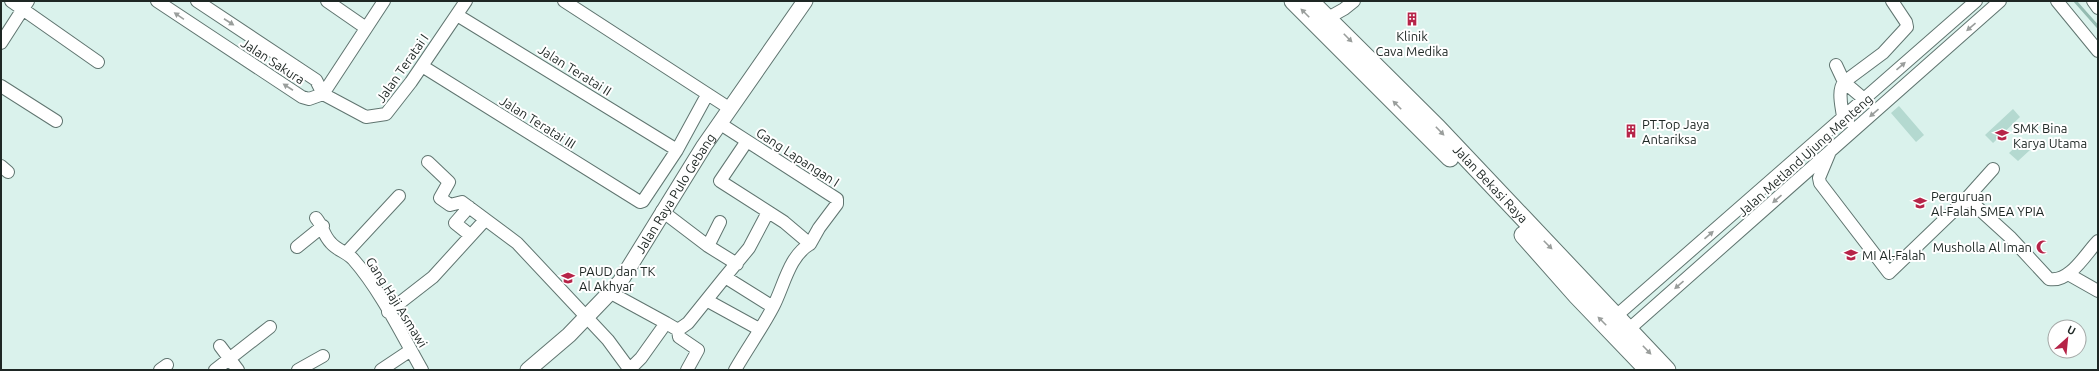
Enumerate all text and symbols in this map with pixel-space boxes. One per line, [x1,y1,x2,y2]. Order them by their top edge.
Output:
one-way arrow [1300,8,1310,18]
building icon: Klinik Cava Medika [1404,11,1420,27]
one-way arrow [174,12,185,20]
one-way arrow [223,19,235,26]
one-way arrow [1966,22,1976,31]
place label: Klinik Cava Medika [1375,29,1449,58]
street label: Jalan Teratai I [373,31,431,105]
one-way arrow [1343,33,1353,43]
street label: Jalan Sakura [239,35,307,87]
street label: Jalan Teratai II [536,42,614,98]
one-way arrow [1896,62,1906,71]
one-way arrow [283,83,293,91]
street label: Jalan Metland Ujung Menteng [1735,91,1875,219]
street label: Jalan Teratai III [497,93,579,151]
one-way arrow [1392,100,1402,110]
one-way arrow [1869,108,1879,118]
place label: PT.Top Jaya Antariksa [1642,117,1709,146]
place label: SMK Bina Karya Utama [2013,121,2087,150]
building icon: PT.Top Jaya Antariksa [1623,123,1639,139]
street label: Gang Lapangan I [754,125,842,189]
one-way arrow [1435,126,1444,135]
school or university icon: SMK Bina Karya Utama [1994,127,2010,143]
street label: Jalan Raya Pulo Gebang [633,131,718,256]
street label: Jalan Bekasi Raya [1451,142,1531,226]
place label: Perguruan Al-Falah SMEA YPIA [1931,189,2045,218]
one-way arrow [1771,195,1782,204]
school or university icon: Perguruan Al-Falah SMEA YPIA [1912,195,1928,211]
one-way arrow [1703,231,1714,240]
mosque icon: Musholla Al Iman [2035,239,2051,255]
one-way arrow [1543,240,1553,250]
place label: Musholla Al Iman [1933,240,2032,254]
school or university icon: MI Al-Falah [1843,247,1859,263]
place label: MI Al-Falah [1862,248,1926,262]
street label: Gang Haji Asmawi [364,254,430,350]
place label: PAUD dan TK Al Akhyar [579,264,656,293]
school or university icon: PAUD dan TK Al Akhyar [560,270,576,286]
one-way arrow [1674,281,1684,290]
one-way arrow [1597,316,1607,326]
north arrow [2047,319,2087,359]
text: U [2065,323,2078,337]
one-way arrow [1642,345,1652,355]

